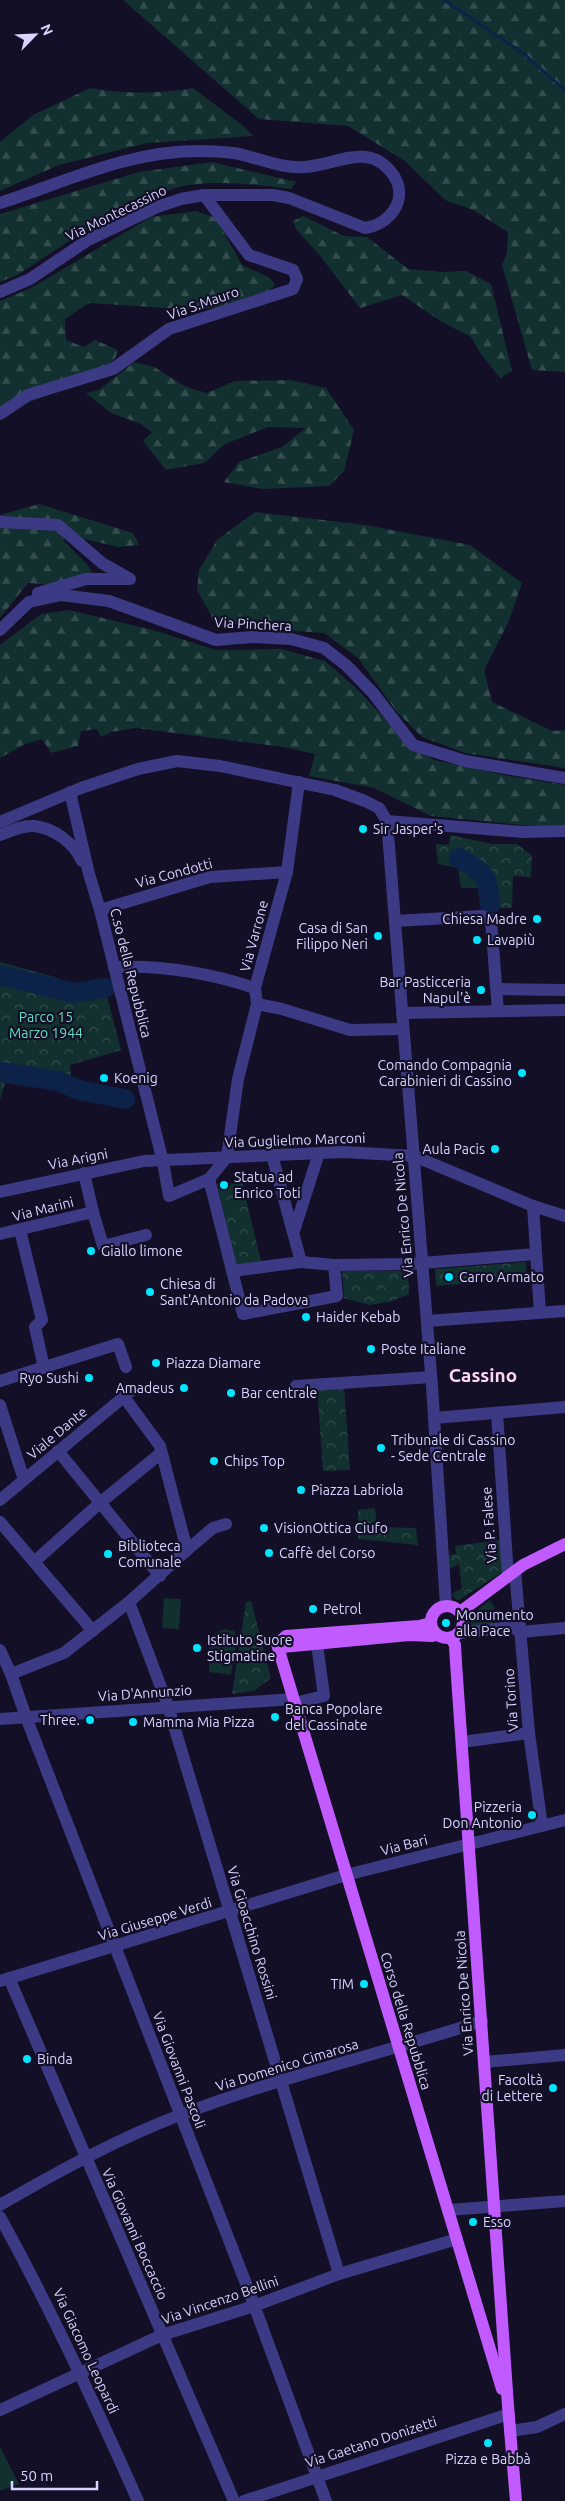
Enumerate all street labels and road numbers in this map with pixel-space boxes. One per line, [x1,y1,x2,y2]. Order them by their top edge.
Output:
street label: Via Montecassino [63,182,169,244]
street label: Via S.Mauro [165,283,241,323]
street label: Via Pinchera [214,614,292,634]
street label: Via Condotti [134,855,214,891]
street label: Via Varrone [237,898,271,974]
street label: C.so della Repubblica [107,906,155,1040]
street label: Via Guglielmo Marconi [224,1130,366,1150]
street label: Via Arigni [47,1145,109,1173]
street label: Via Enrico De Nicola [390,1152,416,1278]
street label: Via Marini [11,1194,75,1224]
street label: Viale Dante [24,1403,90,1463]
street label: Via P. Falese [478,1486,500,1564]
street label: Via Torino [501,1668,521,1732]
street label: Via D'Annunzio [97,1682,193,1704]
street label: Via Bari [379,1831,429,1859]
street label: Via Gioacchino Rossini [224,1864,280,2002]
street label: Via Giuseppe Verdi [96,1894,214,1944]
street label: Via Enrico De Nicola [452,1930,476,2056]
street label: Corso della Repubblica [377,1950,435,2092]
street label: Via Giovanni Pascoli [149,2009,209,2131]
street label: Via Domenico Cimarosa [214,2036,360,2094]
street label: Via Giovanni Boccaccio [99,2166,171,2302]
street label: Via Vincenzo Bellini [159,2272,281,2328]
street label: Via Giacomo Leopardi [50,2286,122,2416]
street label: Via Gaetano Donizetti [303,2413,439,2471]

